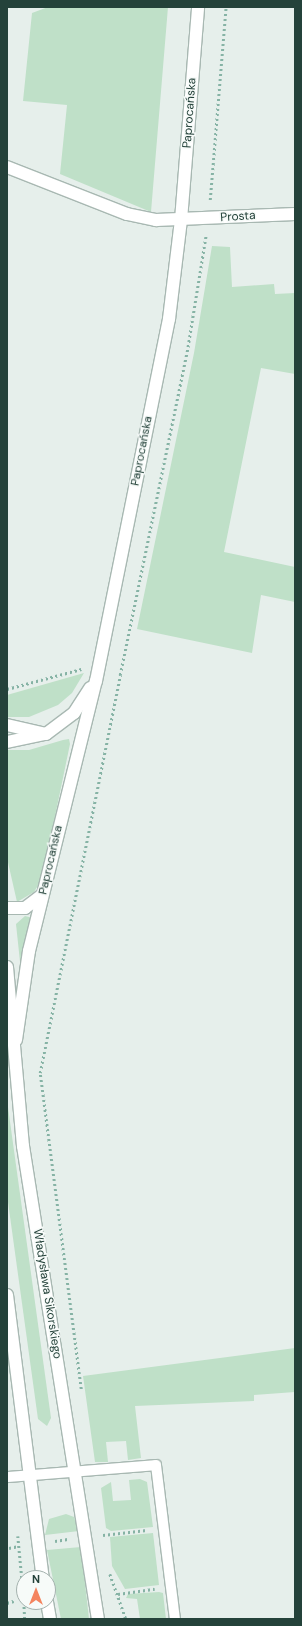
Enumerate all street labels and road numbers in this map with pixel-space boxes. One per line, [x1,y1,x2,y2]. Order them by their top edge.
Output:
street label: Paprocańska [180,77,200,149]
street label: Prosta [220,209,256,225]
street label: Paprocańska [128,415,156,487]
street label: Paprocańska [36,824,66,896]
street label: Władysława Sikorskiego [30,1228,64,1360]

